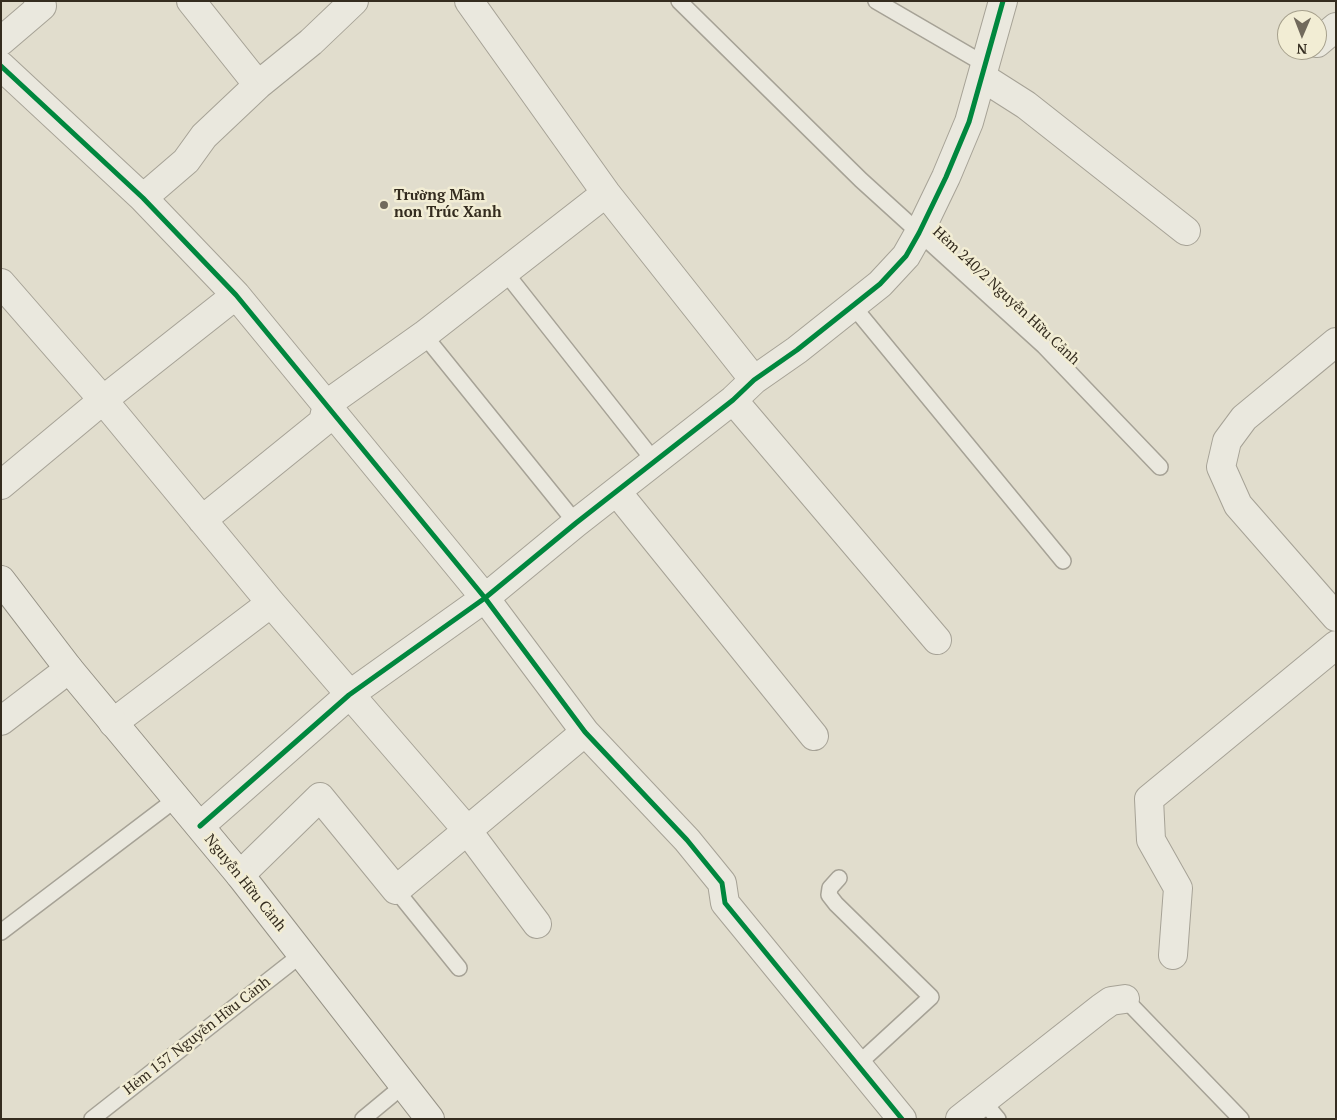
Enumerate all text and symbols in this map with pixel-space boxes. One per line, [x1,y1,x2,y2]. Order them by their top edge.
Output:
north arrow [1277,10,1327,60]
text: N [1296,40,1307,59]
place label: Trường Mầm non Trúc Xanh [394,187,501,222]
marker: Trường Mầm non Trúc Xanh [378,199,390,211]
street label: Hẻm 240/2 Nguyễn Hữu Cảnh [929,223,1083,369]
street label: Nguyễn Hữu Cảnh [200,831,290,935]
street label: Hẻm 157 Nguyễn Hữu Cảnh [120,973,274,1099]

